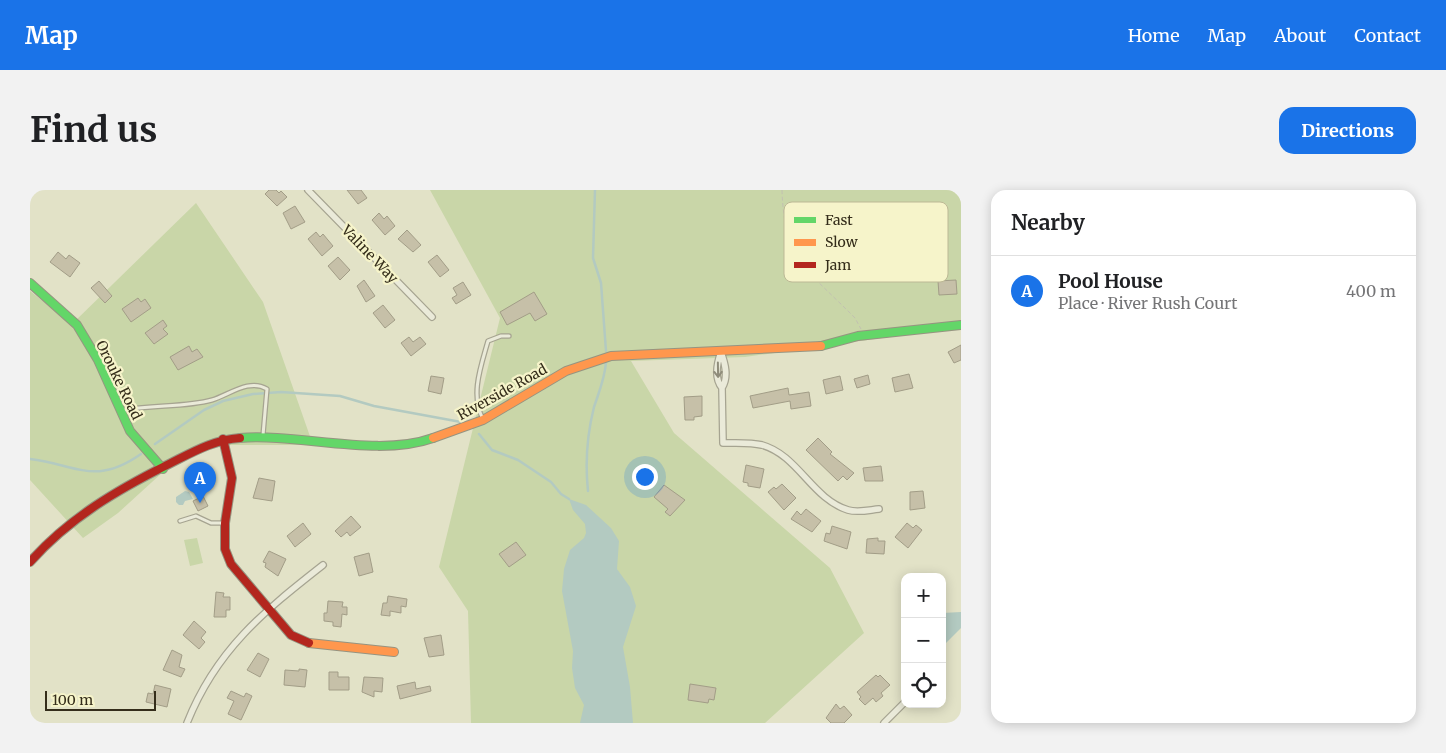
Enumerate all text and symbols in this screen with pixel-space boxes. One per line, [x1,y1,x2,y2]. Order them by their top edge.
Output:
text: Map [25,20,78,51]
text: Home [1128,24,1180,47]
text: Map [1208,24,1246,47]
text: About [1274,24,1326,47]
text: Contact [1354,24,1421,47]
button: Directions [1279,107,1416,154]
text: Find us [30,108,157,152]
legend [784,202,948,282]
text: Nearby [1011,209,1085,236]
text: Fast [825,211,853,229]
street label: Valine Way [337,220,403,287]
text: Slow [825,233,858,251]
text: Jam [824,256,851,274]
text: Pool House [1058,269,1163,293]
text: A [1021,281,1033,301]
text: 400 m [1346,281,1396,301]
text: Place · River Rush Court [1058,293,1238,313]
street label: Orouke Road [92,337,146,423]
street label: Riverside Road [454,360,550,424]
one-way arrow [713,362,723,378]
pin: A [184,462,216,503]
your location [632,464,658,490]
map controls [901,573,946,708]
button: + [901,573,946,618]
button: − [901,618,946,663]
button: locate [901,663,946,708]
scale bar [45,688,156,711]
text: 100 m [52,691,93,709]

